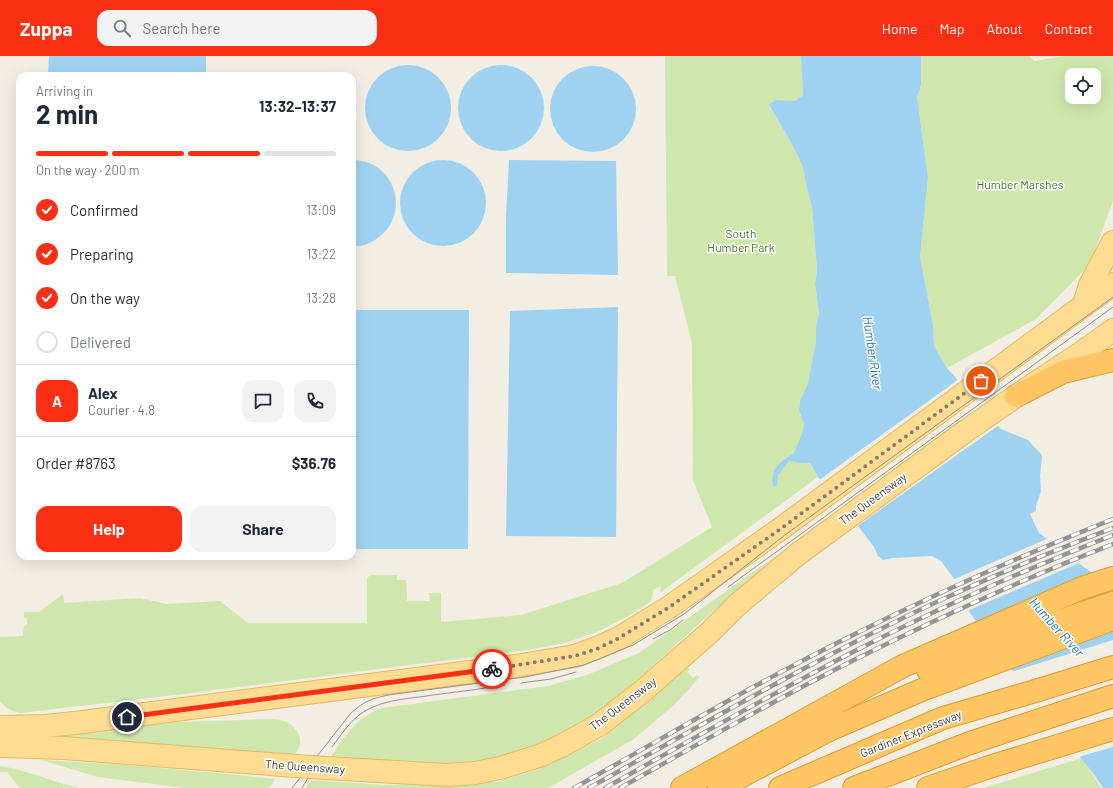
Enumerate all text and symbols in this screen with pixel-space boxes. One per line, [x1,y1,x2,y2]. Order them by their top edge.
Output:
search box [97,10,377,46]
text: Zuppa [20,17,73,40]
icon: search [111,17,133,39]
text: Search here [143,19,221,37]
text: Home [882,20,918,37]
text: Map [940,20,964,37]
text: About [986,20,1023,37]
text: Contact [1045,20,1093,37]
map controls [1065,68,1101,104]
button: locate [1065,68,1101,104]
text: Arriving in [36,83,93,99]
text: 13:32–13:37 [259,97,336,115]
text: 2 min [36,98,98,129]
text: On the way · 200 m [36,162,140,178]
park label: Humber Marshes [976,177,1064,191]
icon: check [36,199,58,221]
text: Confirmed [70,201,138,219]
text: 13:09 [306,202,336,218]
park label: South Humber Park [707,226,775,254]
icon: check [36,243,58,265]
text: Preparing [70,245,134,263]
text: 13:22 [306,246,336,262]
icon: check [36,287,58,309]
text: On the way [70,289,140,307]
text: 13:28 [307,290,336,306]
water label: Humber River [860,315,886,391]
text: Delivered [70,333,131,351]
pin [964,364,998,398]
icon: bag [970,370,992,392]
button: chat [242,380,284,422]
button: phone [294,380,336,422]
text: Alex [88,384,118,402]
text: A [52,392,62,410]
text: Courier · 4.8 [88,402,155,418]
text: Order #8763 [36,454,116,472]
text: $36.76 [292,454,336,472]
street label: The Queensway [836,469,909,527]
button: Help [36,506,182,552]
button: Share [190,506,336,552]
water label: Humber River [1026,594,1088,660]
courier [472,649,512,689]
icon: bike [481,658,503,680]
street label: The Queensway [586,673,659,733]
pin [110,700,144,734]
icon: home [116,706,138,728]
street label: Gardiner Expressway [858,706,964,760]
street label: The Queensway [265,756,346,776]

